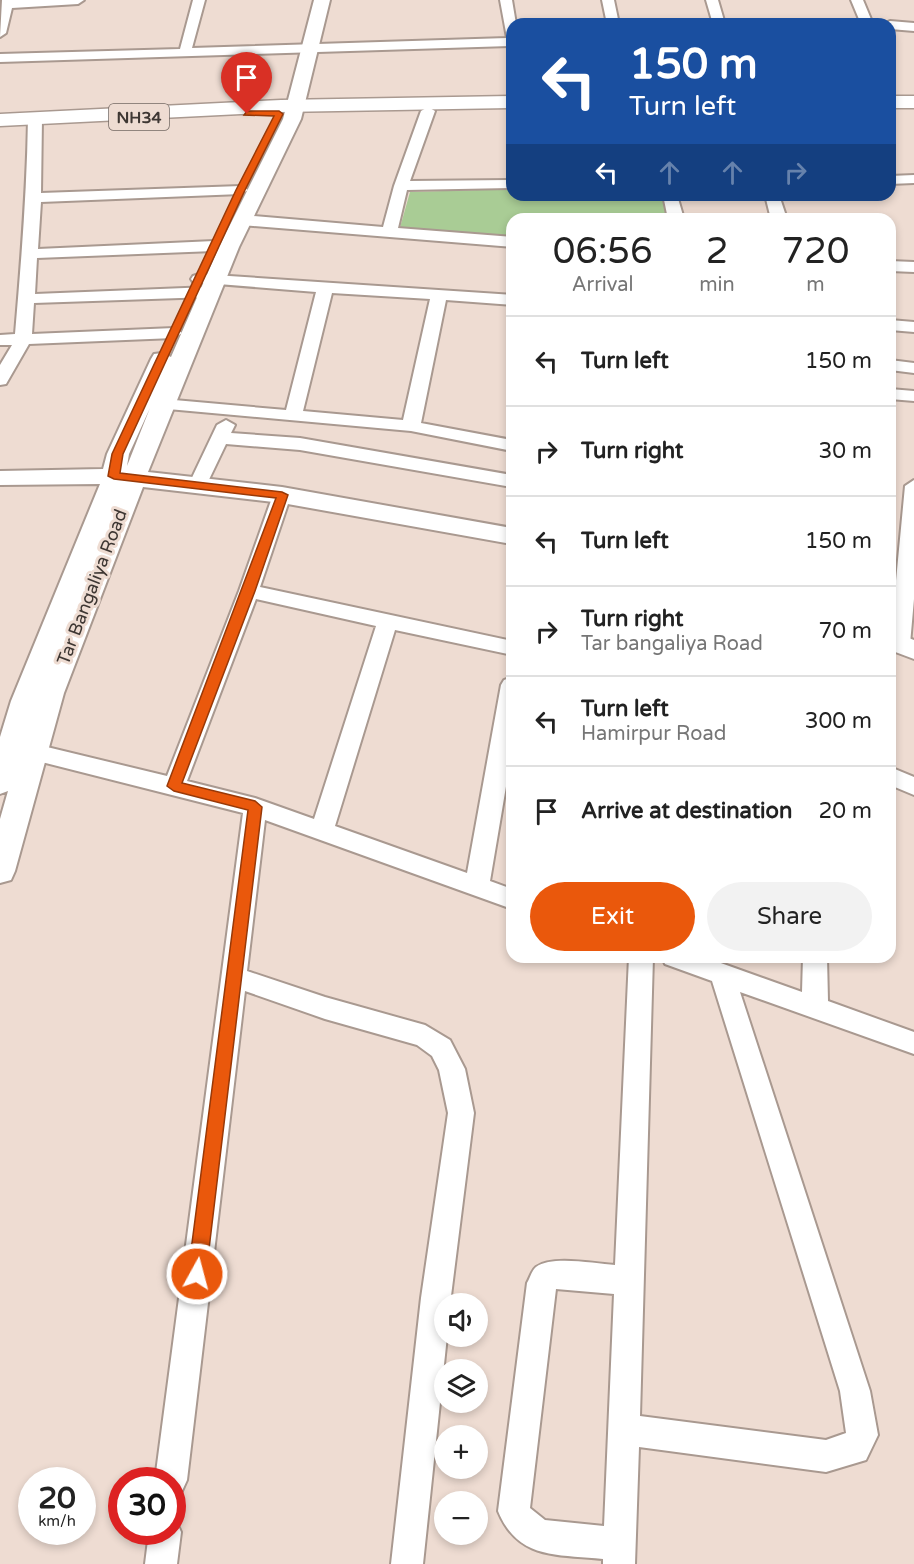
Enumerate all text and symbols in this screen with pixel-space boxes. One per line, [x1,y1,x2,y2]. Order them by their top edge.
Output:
text: 150 m [629,39,758,90]
icon: left [530,42,608,120]
pin [221,52,272,114]
icon: arrive [230,61,263,94]
text: Turn left [629,90,736,123]
road number: NH34 [109,104,169,130]
icon: left [590,156,623,189]
icon: ahead [653,156,686,189]
icon: ahead [716,156,749,189]
icon: right [779,156,812,189]
text: 06:56 [553,230,653,273]
text: 2 [706,230,728,273]
text: 720 [781,230,849,273]
text: Arrival [572,273,634,297]
text: min [699,273,735,297]
text: m [806,273,825,297]
icon: left [530,345,563,378]
text: Turn left [581,348,669,374]
text: 150 m [805,348,872,374]
icon: right [530,435,563,468]
text: Turn right [581,438,683,464]
text: 30 m [818,438,872,464]
street label: Tar Bangaliya Road [52,506,132,668]
icon: left [530,525,563,558]
text: Turn left [581,528,669,554]
text: 150 m [805,528,872,554]
text: Turn right [581,606,683,632]
icon: right [530,615,563,648]
text: 70 m [818,618,872,644]
text: Tar bangaliya Road [581,632,763,656]
text: Turn left [581,696,669,722]
icon: left [530,705,563,738]
text: 300 m [805,708,872,734]
text: Hamirpur Road [581,722,726,746]
icon: arrive [530,795,563,828]
text: Arrive at destination [581,798,792,824]
text: 20 m [818,798,872,824]
button: Exit [530,882,695,951]
button: Share [707,882,872,951]
position arrow [165,1242,229,1306]
map controls [434,1293,488,1545]
button: sound [434,1293,488,1347]
button: layers [434,1359,488,1413]
button: + [434,1425,488,1479]
speed limit sign: 30 [108,1467,186,1545]
text: 20 [38,1480,76,1517]
button: − [434,1491,488,1545]
text: km/h [38,1512,76,1530]

